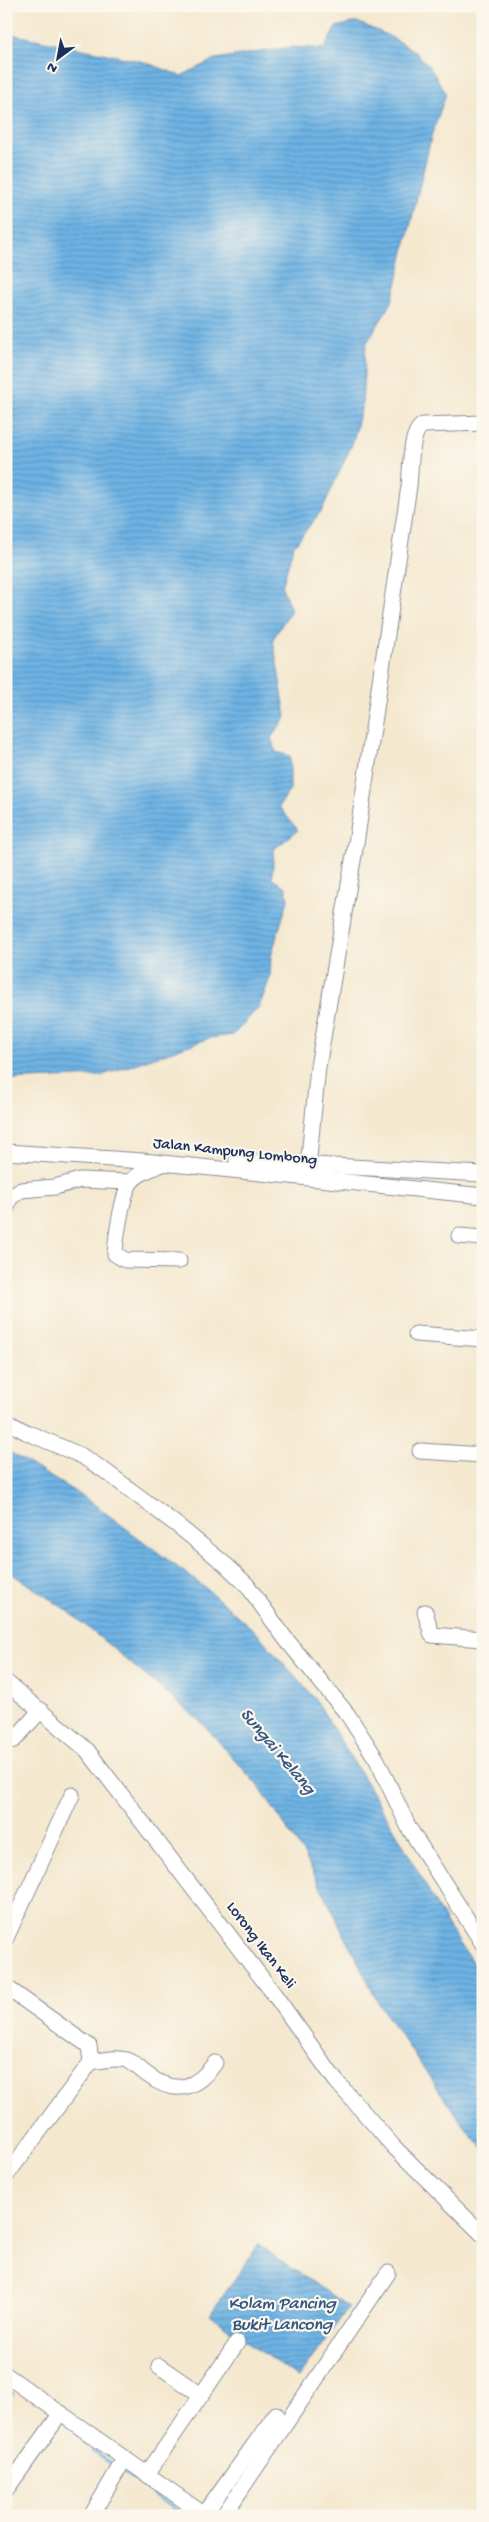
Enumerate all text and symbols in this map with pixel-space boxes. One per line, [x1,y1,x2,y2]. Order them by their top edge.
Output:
north arrow [32,32,82,82]
text: N [44,57,61,77]
street label: Jalan Kampung Lombong [152,1135,318,1171]
water label: Sungai Kelang [235,1705,320,1801]
street label: Lorong Ikan Keli [221,1899,299,1993]
water label: Kolam Pancing Bukit Lancong [228,2294,338,2336]

